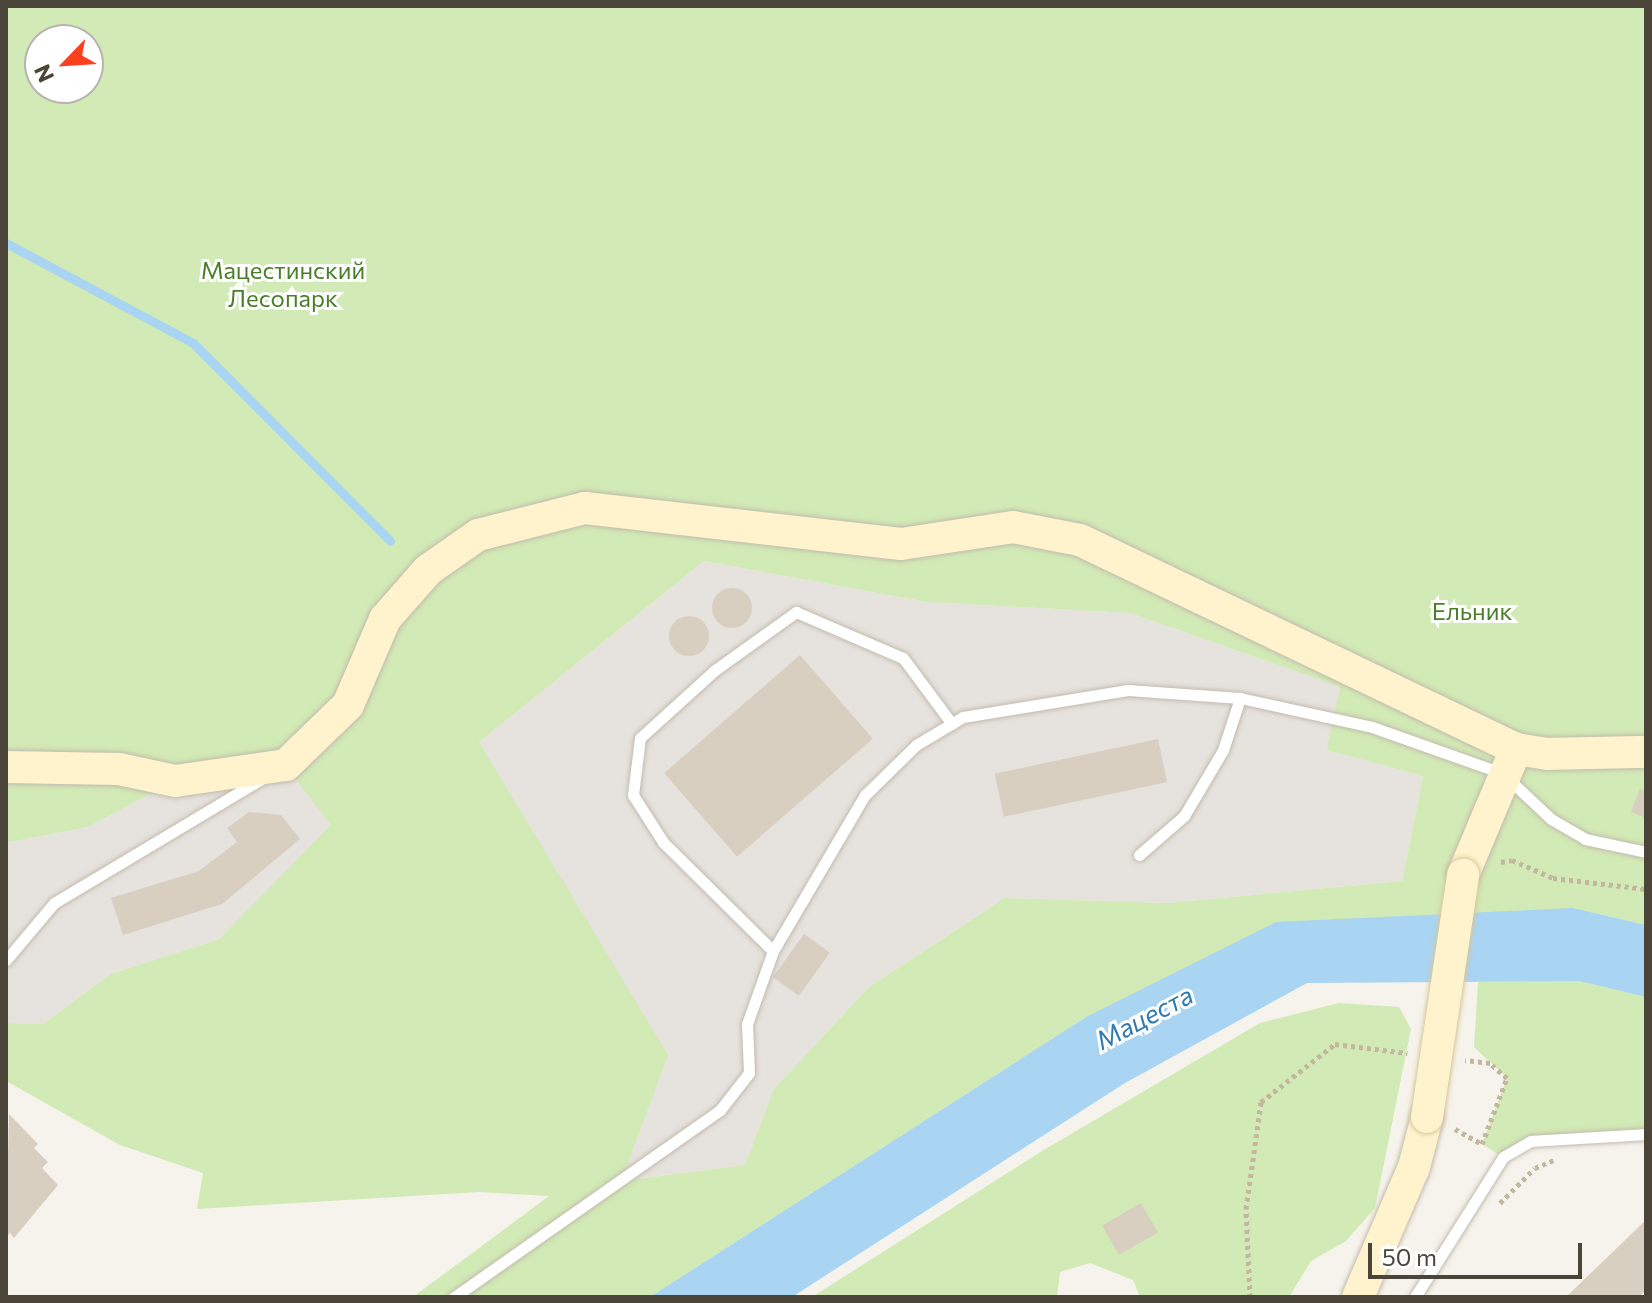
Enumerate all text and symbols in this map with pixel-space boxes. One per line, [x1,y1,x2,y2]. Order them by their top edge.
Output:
north arrow [24,24,104,104]
text: N [28,60,59,87]
park label: Мацестинский Лесопарк [201,256,365,312]
park label: Ельник [1432,597,1512,625]
water label: Мацеста [1090,978,1198,1056]
scale bar [1372,1227,1586,1277]
text: 50 m [1382,1242,1437,1271]

